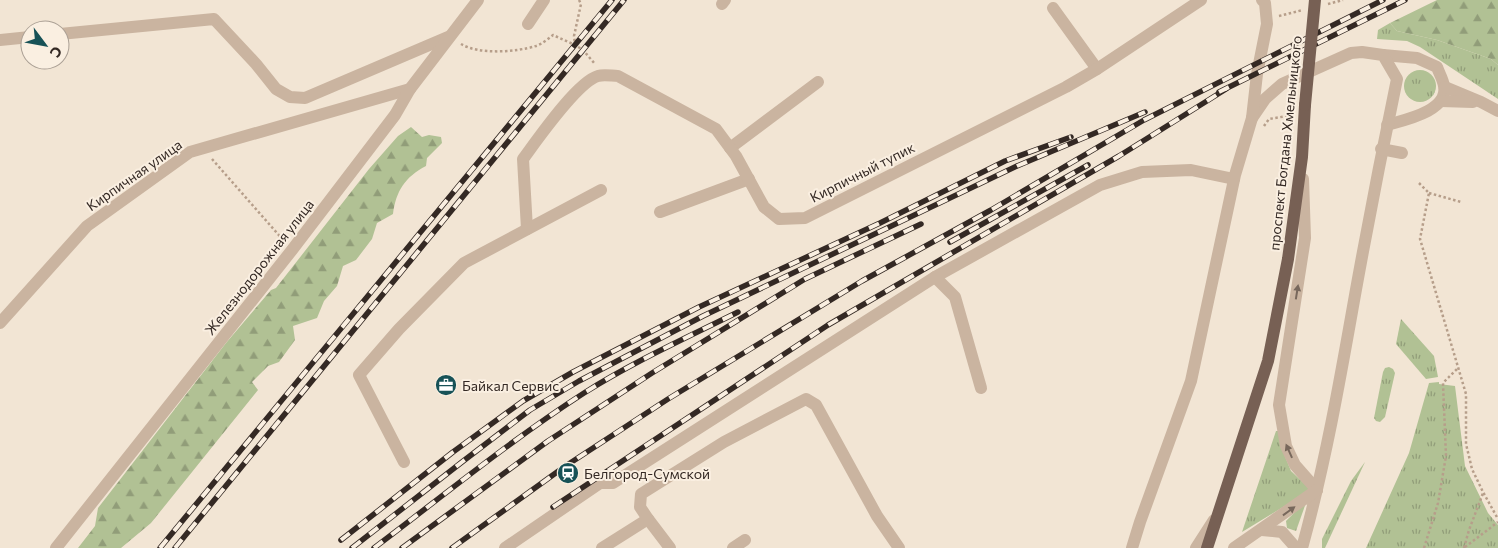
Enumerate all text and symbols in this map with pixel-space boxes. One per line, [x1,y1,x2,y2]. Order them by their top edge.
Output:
north arrow [20,20,70,70]
street label: проспект Богдана Хмельницкого [1265,35,1305,251]
text: С [47,44,66,61]
street label: Кирпичная улица [83,136,185,214]
street label: Кирпичный тупик [807,138,918,206]
street label: Железнодорожная улица [201,196,317,338]
one-way arrow [1293,283,1301,299]
office icon: Байкал Сервис [434,373,458,397]
place label: Байкал Сервис [462,377,559,394]
one-way arrow [1284,444,1292,458]
station icon: Белгород-Сумской [556,461,580,485]
place label: Белгород-Сумской [584,465,710,482]
one-way arrow [1282,506,1296,516]

